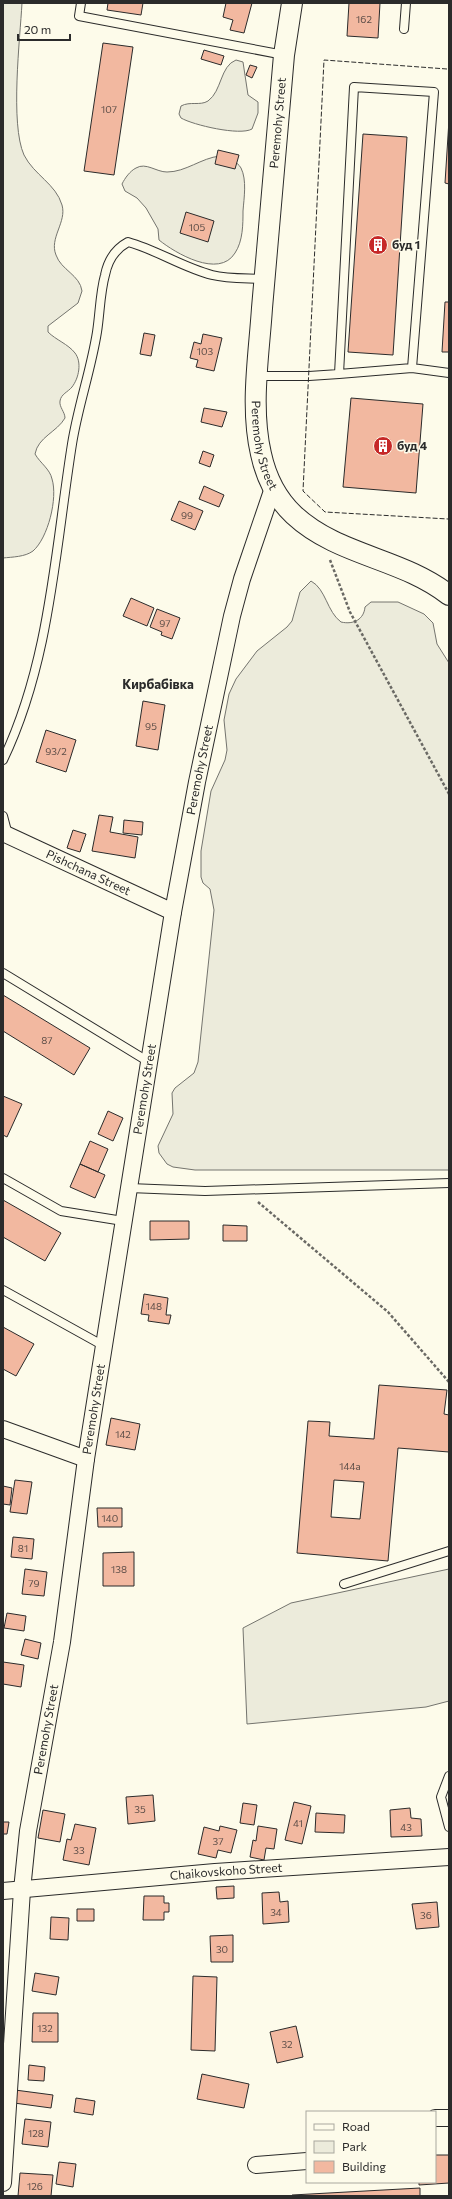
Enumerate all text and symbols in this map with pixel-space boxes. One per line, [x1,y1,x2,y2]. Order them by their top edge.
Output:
house number: 162 [356,13,372,25]
scale bar [18,16,70,42]
text: 20 m [24,22,51,36]
street label: Peremohy Street [266,77,288,169]
house number: 107 [101,103,117,115]
house number: 105 [189,221,206,233]
building icon: буд 1 [367,234,389,256]
place label: буд 1 [392,237,420,251]
house number: 103 [197,345,214,357]
street label: Peremohy Street [250,400,281,492]
building icon: буд 4 [372,435,394,457]
place label: буд 4 [397,438,428,452]
house number: 99 [181,509,193,521]
house number: 97 [159,617,171,629]
district label: Кирбабівка [122,676,194,692]
house number: 95 [145,720,157,732]
street label: Peremohy Street [183,723,215,816]
house number: 93/2 [45,745,67,757]
street label: Pishchana Street [44,846,133,897]
house number: 87 [41,1034,53,1046]
street label: Peremohy Street [130,1043,158,1135]
house number: 148 [146,1300,162,1312]
street label: Peremohy Street [79,1363,107,1455]
house number: 142 [115,1428,131,1440]
house number: 144а [339,1460,361,1472]
house number: 140 [102,1512,118,1524]
house number: 81 [18,1542,28,1554]
house number: 138 [111,1563,127,1575]
house number: 79 [28,1577,40,1589]
street label: Peremohy Street [30,1683,60,1776]
house number: 35 [134,1803,146,1815]
house number: 41 [293,1817,303,1829]
house number: 43 [400,1821,412,1833]
house number: 37 [213,1835,223,1847]
house number: 33 [73,1844,85,1856]
street label: Chaikovskoho Street [169,1860,283,1882]
house number: 34 [270,1906,282,1918]
house number: 36 [420,1909,432,1921]
house number: 30 [216,1943,228,1955]
house number: 132 [37,2022,53,2034]
house number: 32 [281,2038,293,2050]
legend [306,2111,436,2183]
text: Road [342,2119,370,2133]
house number: 128 [28,2127,44,2139]
text: Park [342,2139,368,2153]
text: Building [342,2159,386,2173]
house number: 126 [27,2180,43,2192]

